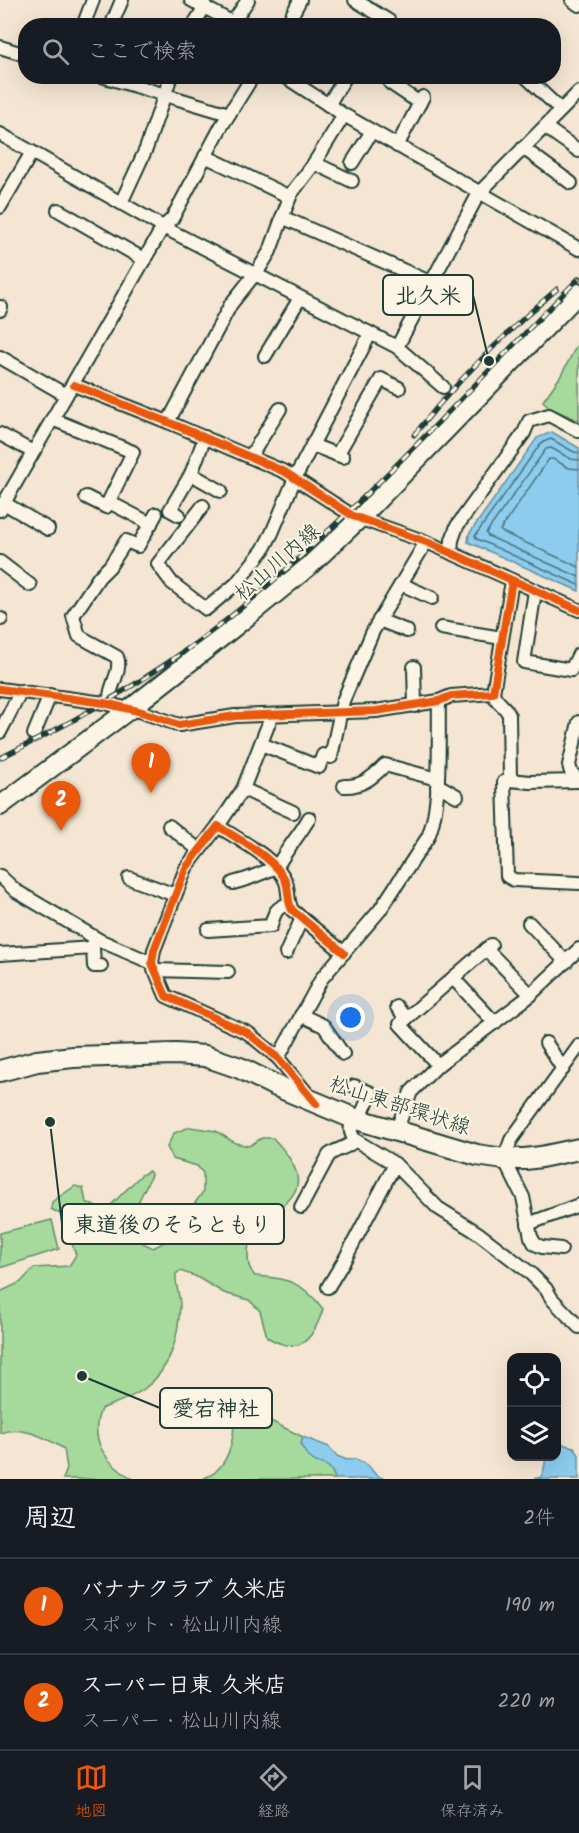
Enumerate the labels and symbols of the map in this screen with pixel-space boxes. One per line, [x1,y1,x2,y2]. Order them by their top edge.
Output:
callout: 北久米 [383,275,473,315]
text: 北久米 [395,280,461,315]
street label: 松山川内線 [228,516,328,610]
pin: 1 [132,744,170,793]
pin: 2 [42,782,80,831]
your location [336,1003,365,1032]
street label: 松山東部環状線 [325,1068,475,1145]
callout: 東道後のそらともり [62,1204,284,1244]
text: 東道後のそらともり [74,1209,272,1244]
callout: 愛宕神社 [160,1388,272,1428]
text: 愛宕神社 [172,1393,260,1428]

